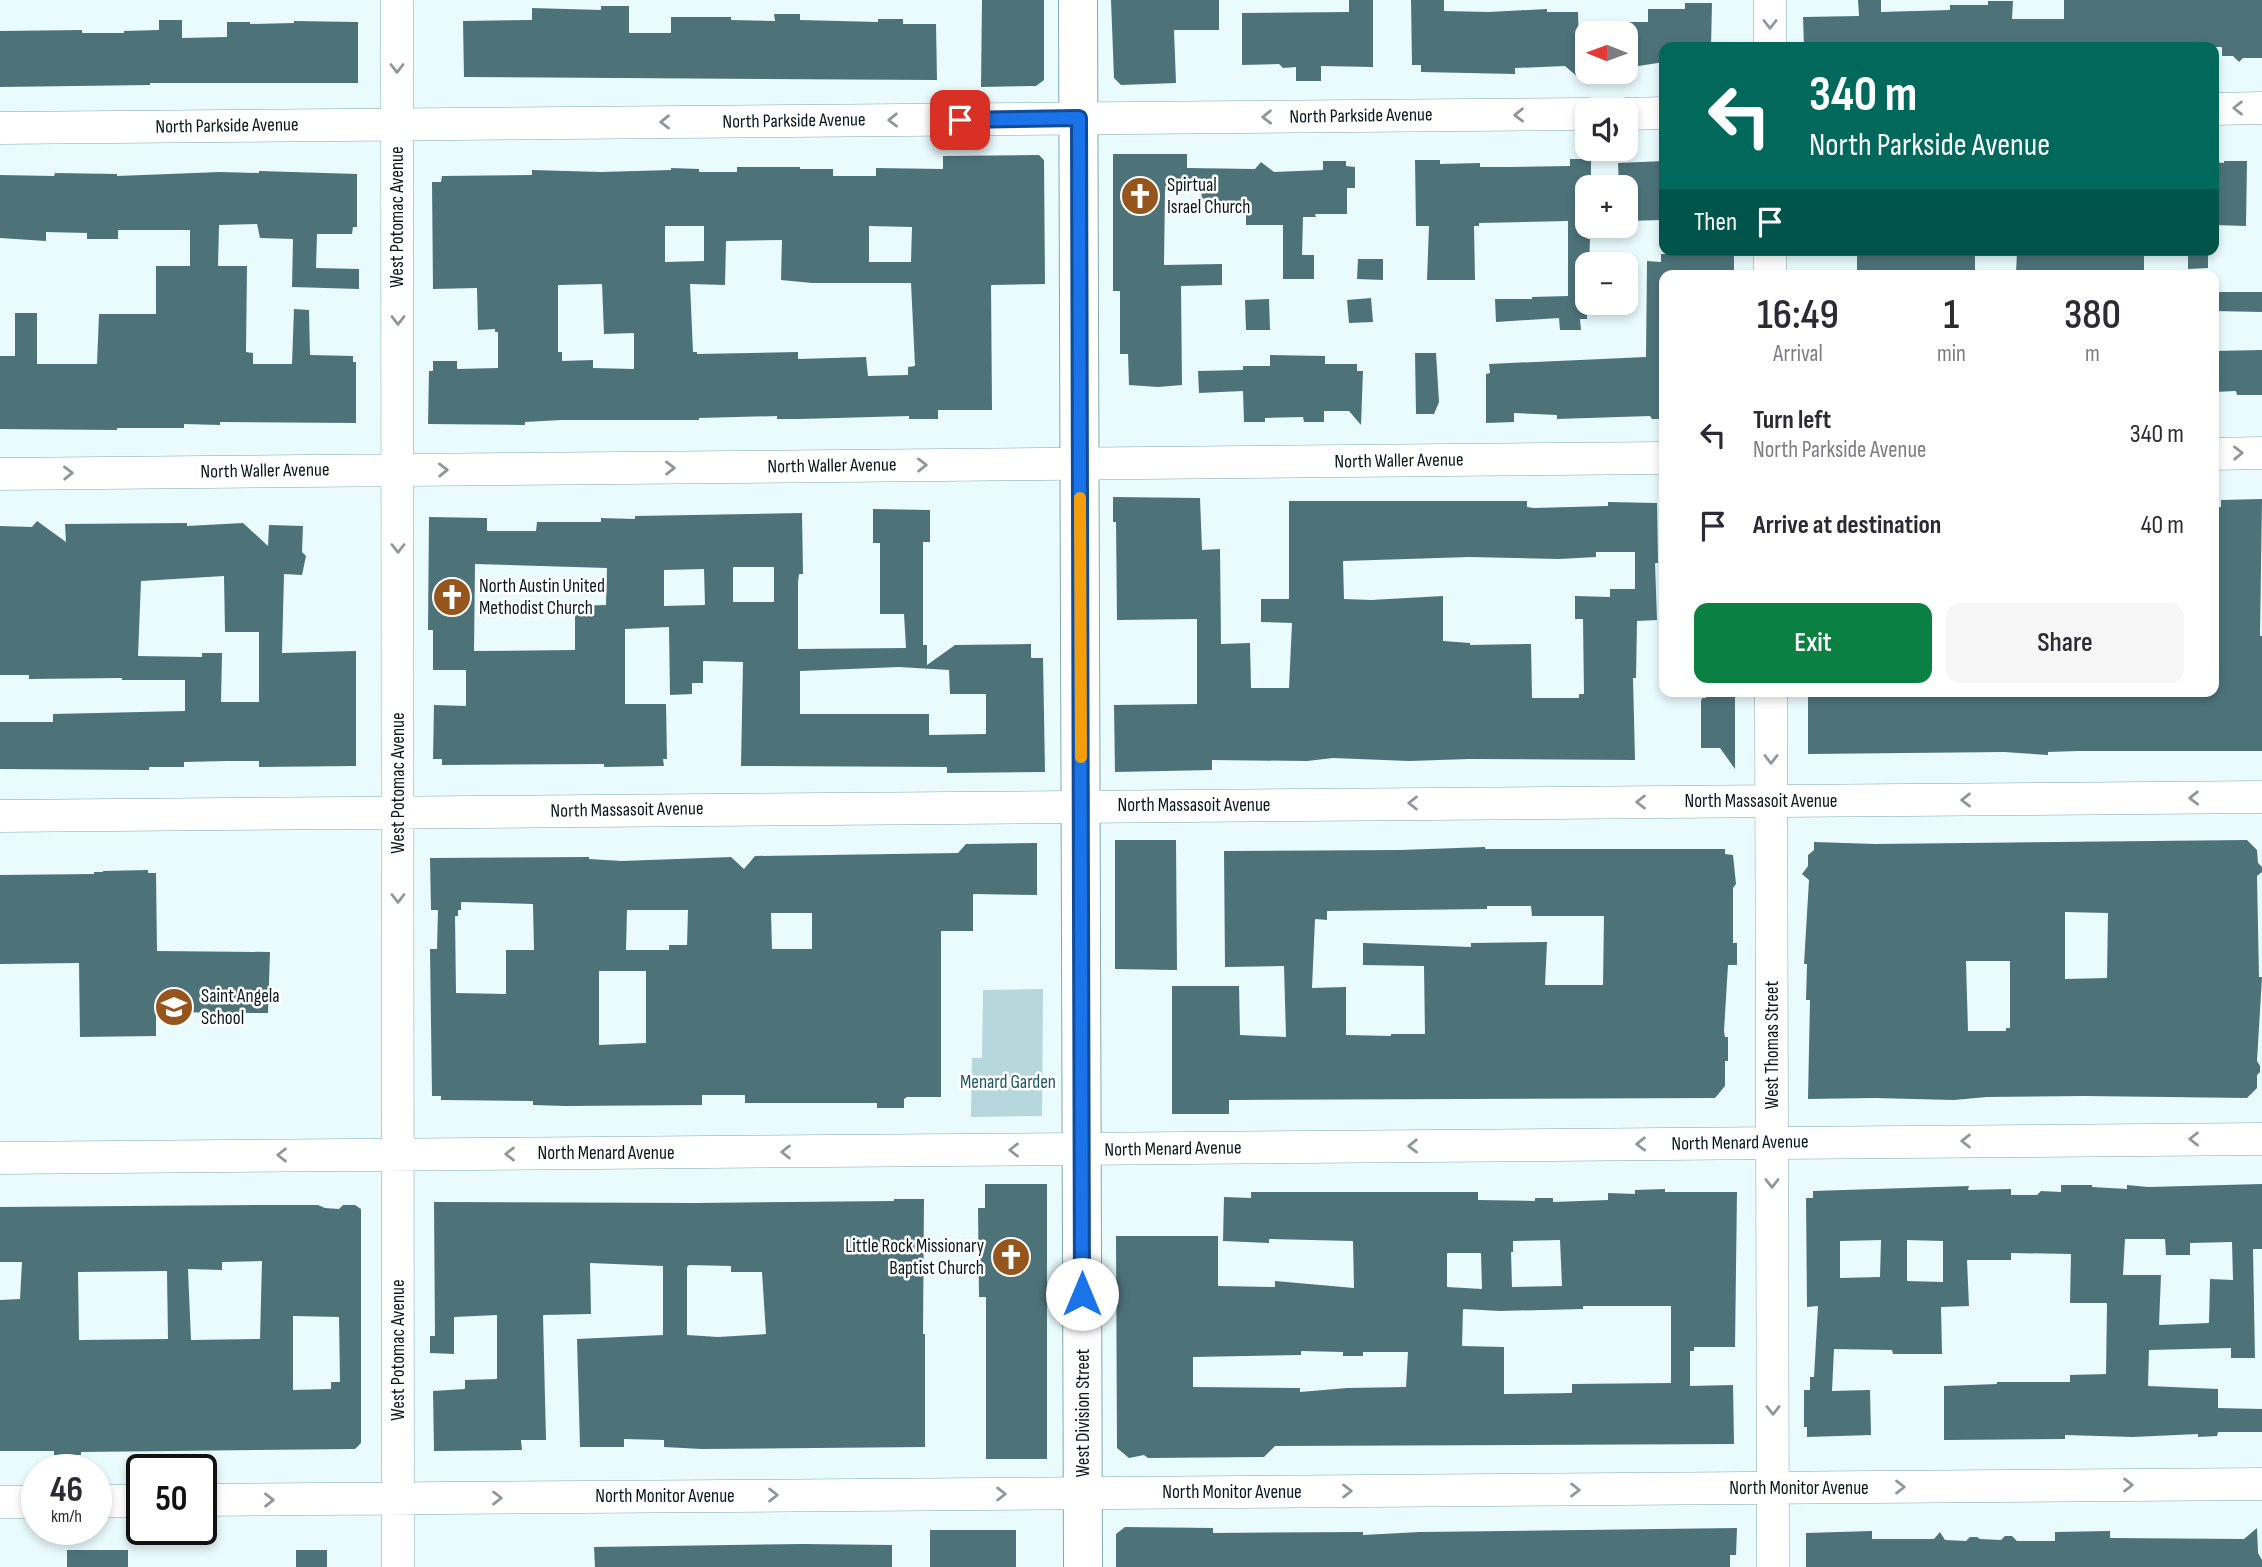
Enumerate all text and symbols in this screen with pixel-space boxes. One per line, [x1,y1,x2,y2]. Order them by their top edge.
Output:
one-way arrow [1762,19,1778,29]
north arrow [1575,21,1638,84]
map controls [1575,21,1638,315]
one-way arrow [389,63,405,74]
text: 340 m [1809,66,1917,125]
icon: left [1694,70,1785,161]
pin [930,90,990,150]
button: sound [1575,98,1638,161]
one-way arrow [2232,100,2243,116]
icon: arrive [941,101,979,139]
street label: North Parkside Avenue [1289,103,1433,129]
one-way arrow [1513,107,1524,123]
street label: North Parkside Avenue [722,108,866,134]
one-way arrow [1261,109,1272,125]
one-way arrow [887,112,897,128]
street label: North Parkside Avenue [155,113,299,139]
one-way arrow [659,114,670,130]
text: North Parkside Avenue [1809,126,2050,165]
street label: West Potomac Avenue [386,146,409,288]
place label: Spirtual Israel Church [1167,174,1251,219]
church icon: Spirtual Israel Church [1119,175,1161,217]
button: + [1575,175,1638,238]
icon: arrive [1751,203,1789,241]
text: Then [1694,207,1737,238]
button: − [1575,252,1638,315]
text: 16:49 [1757,290,1839,341]
text: 1 [1944,290,1959,341]
text: 380 [2064,290,2121,341]
one-way arrow [390,315,406,326]
text: Arrival [1773,340,1823,368]
text: min [1937,340,1966,368]
text: m [2085,340,2100,368]
text: Turn left [1753,405,1831,436]
icon: left [1694,416,1732,454]
text: 340 m [2130,419,2184,450]
text: North Parkside Avenue [1753,436,1926,464]
one-way arrow [2233,445,2244,461]
street label: North Waller Avenue [1334,448,1464,474]
street label: North Waller Avenue [767,453,897,479]
one-way arrow [917,457,928,473]
street label: North Waller Avenue [200,458,330,484]
one-way arrow [665,460,676,475]
one-way arrow [437,462,448,477]
one-way arrow [63,465,74,481]
icon: arrive [1694,507,1732,545]
text: Arrive at destination [1753,510,1941,541]
text: 40 m [2141,510,2184,541]
one-way arrow [390,543,406,553]
place label: North Austin United Methodist Church [479,575,605,620]
church icon: North Austin United Methodist Church [431,576,473,618]
button: Exit [1694,603,1932,683]
button: Share [1946,603,2184,683]
street label: West Potomac Avenue [387,712,410,854]
one-way arrow [1763,755,1779,765]
street label: North Massasoit Avenue [1685,790,1838,813]
one-way arrow [2188,790,2199,805]
one-way arrow [1961,792,1971,808]
street label: North Massasoit Avenue [1118,794,1271,817]
one-way arrow [1635,794,1646,810]
one-way arrow [1408,795,1418,811]
street label: North Massasoit Avenue [550,797,704,823]
one-way arrow [390,893,406,903]
street label: West Thomas Street [1761,981,1784,1109]
place label: Saint Angela School [201,985,280,1030]
school or university icon: Saint Angela School [153,986,195,1028]
park label: Menard Garden [960,1071,1056,1094]
street label: North Menard Avenue [1671,1130,1809,1156]
one-way arrow [2188,1131,2199,1147]
one-way arrow [1961,1133,1971,1149]
street label: North Menard Avenue [1104,1136,1242,1162]
one-way arrow [1635,1136,1646,1152]
one-way arrow [1408,1139,1419,1154]
street label: North Menard Avenue [537,1142,675,1165]
one-way arrow [1008,1142,1019,1158]
one-way arrow [781,1144,791,1160]
one-way arrow [504,1146,515,1162]
one-way arrow [277,1147,287,1163]
one-way arrow [1764,1178,1780,1189]
place label: Little Rock Missionary Baptist Church [845,1235,985,1280]
church icon: Little Rock Missionary Baptist Church [990,1236,1032,1278]
position arrow [1045,1257,1119,1331]
street label: West Potomac Avenue [387,1279,410,1421]
street label: West Division Street [1072,1349,1095,1477]
one-way arrow [1765,1406,1781,1416]
speed limit sign: 50 [126,1454,217,1545]
text: 46 [50,1469,83,1512]
street label: North Monitor Avenue [1729,1477,1869,1500]
one-way arrow [2123,1478,2134,1493]
one-way arrow [1896,1479,1906,1495]
street label: North Monitor Avenue [1162,1481,1302,1504]
one-way arrow [1570,1482,1581,1498]
one-way arrow [1343,1483,1353,1499]
street label: North Monitor Avenue [595,1485,735,1508]
one-way arrow [996,1486,1007,1502]
one-way arrow [768,1488,779,1503]
one-way arrow [492,1490,503,1505]
one-way arrow [264,1492,275,1507]
text: km/h [51,1506,82,1527]

